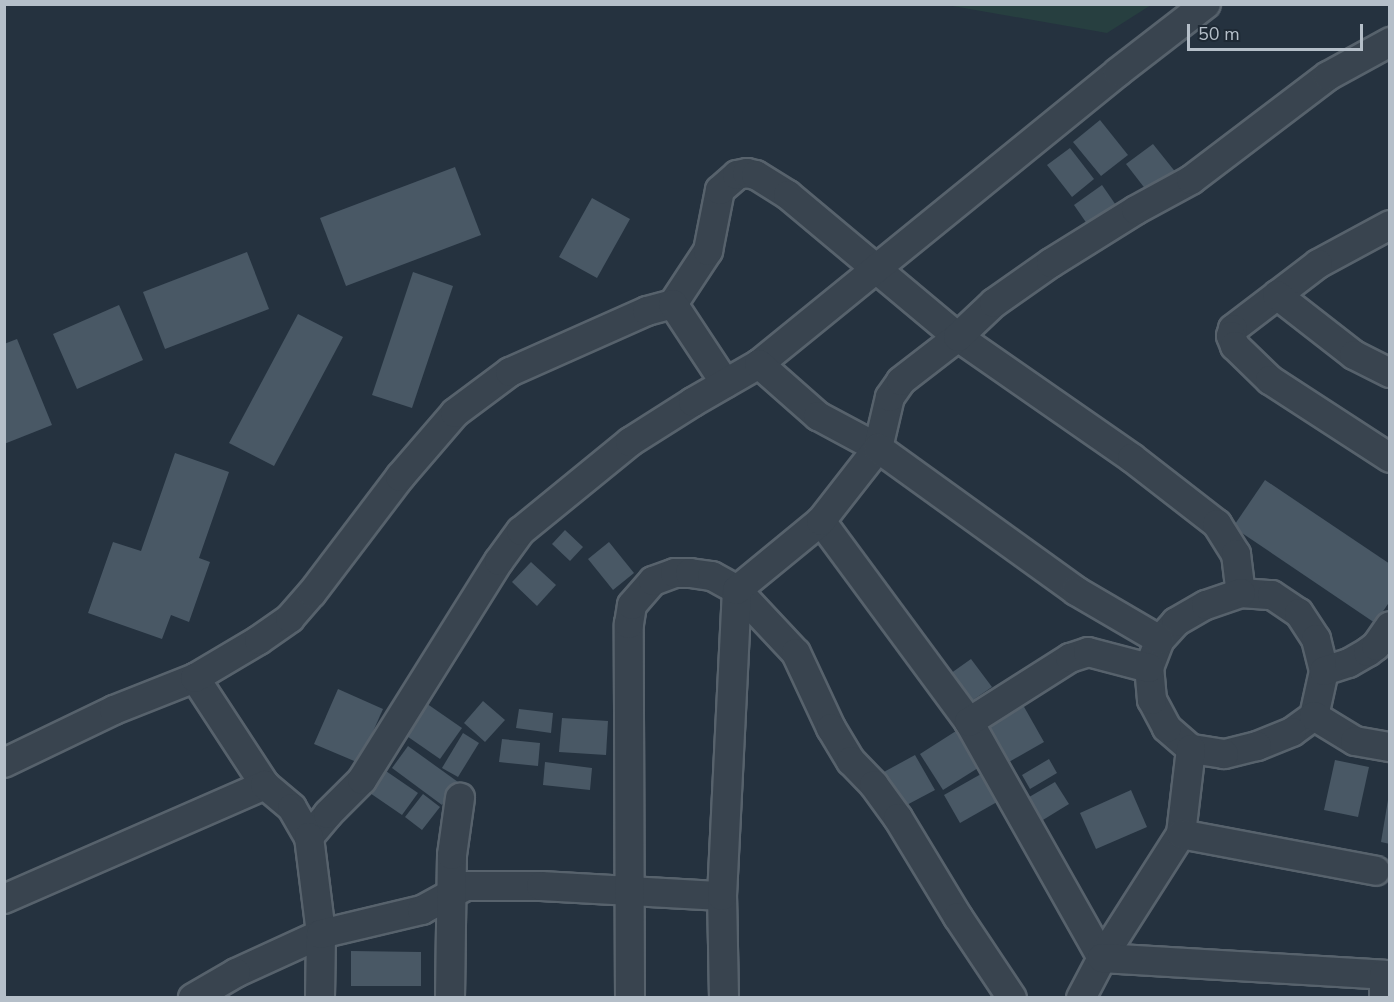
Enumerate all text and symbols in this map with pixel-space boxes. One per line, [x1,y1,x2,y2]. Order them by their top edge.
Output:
scale bar [1190,12,1366,50]
text: 50 m [1198,22,1240,46]

